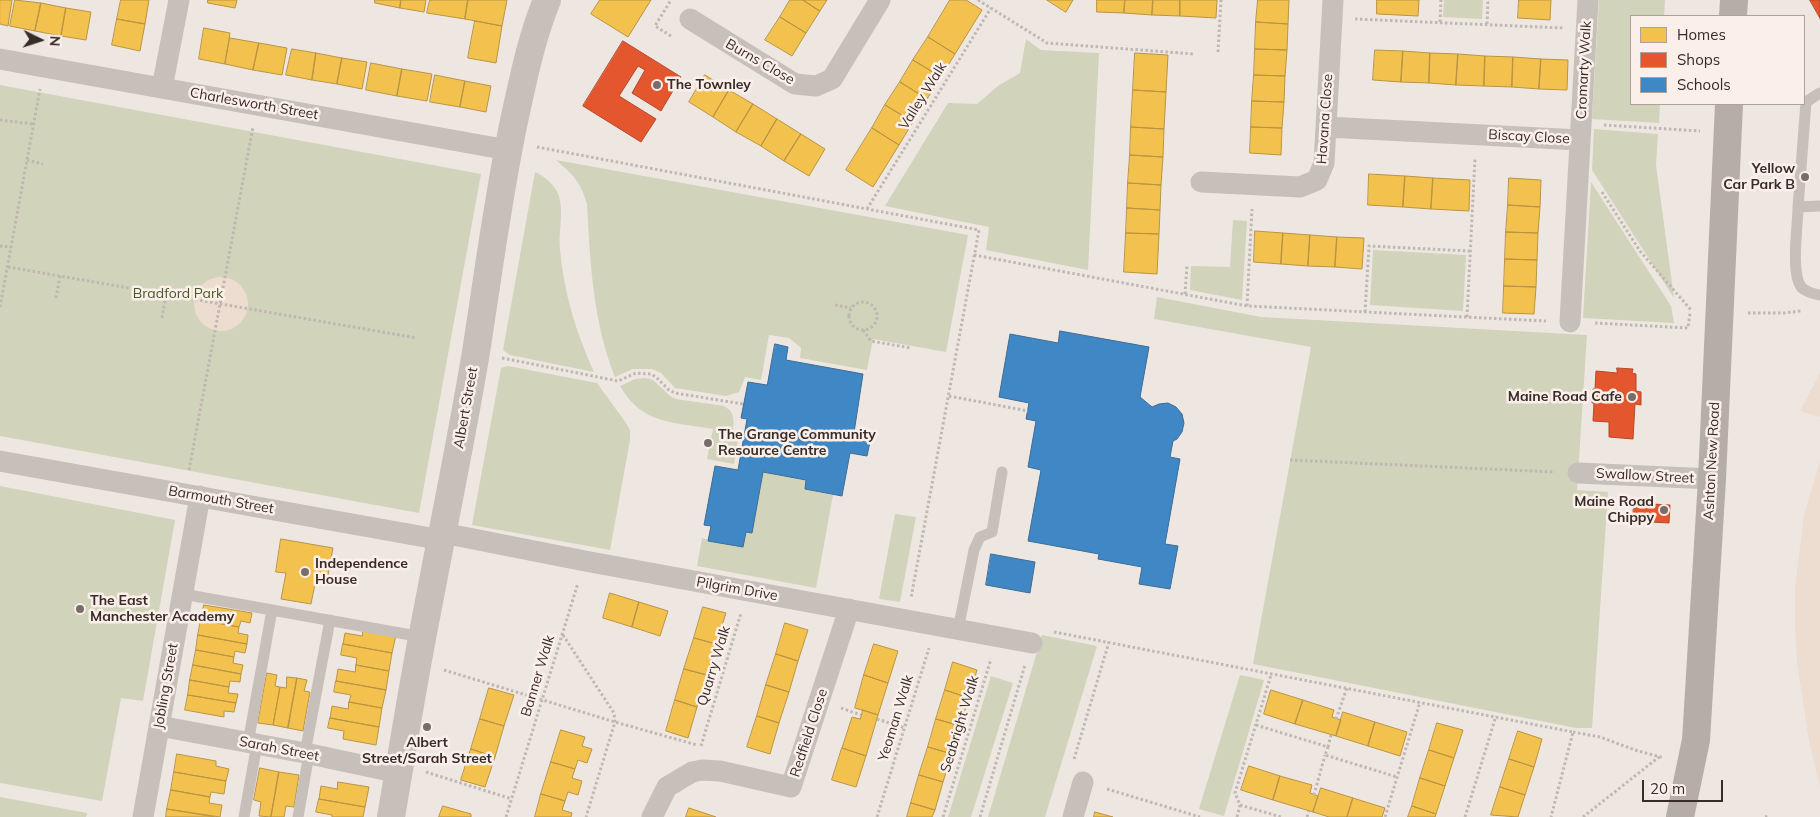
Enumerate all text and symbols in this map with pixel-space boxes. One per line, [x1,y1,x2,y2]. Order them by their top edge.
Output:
north arrow [15,15,65,65]
legend [1630,15,1805,105]
street label: Cromarty Walk [1573,20,1595,120]
text: Homes [1677,25,1726,44]
text: N [46,35,64,47]
street label: Burns Close [722,35,798,89]
text: Shops [1677,50,1720,69]
street label: Valley Walk [896,59,950,133]
street label: Havana Close [1313,73,1337,165]
text: Schools [1677,75,1731,94]
place label: The Townley [667,77,751,93]
marker: The Townley [651,79,663,91]
street label: Charlesworth Street [189,84,319,124]
street label: Biscay Close [1488,126,1570,148]
place label: Yellow Car Park B [1723,161,1795,193]
marker: Yellow Car Park B [1799,171,1811,183]
park label: Bradford Park [133,286,223,302]
street label: Albert Street [451,366,481,450]
place label: Maine Road Cafe [1508,389,1622,405]
marker: Maine Road Cafe [1626,391,1638,403]
street label: Ashton New Road [1701,402,1723,520]
place label: The Grange Community Resource Centre [718,427,876,460]
marker: The Grange Community Resource Centre [702,437,714,449]
street label: Swallow Street [1596,465,1694,487]
street label: Barmouth Street [167,482,275,518]
place label: Maine Road Chippy [1574,494,1654,526]
marker: Maine Road Chippy [1658,504,1670,516]
place label: Independence House [315,556,408,588]
marker: Independence House [299,566,311,578]
street label: Pilgrim Drive [695,574,779,604]
place label: The East Manchester Academy [90,593,234,626]
marker: The East Manchester Academy [74,603,86,615]
street label: Quarry Walk [694,624,734,708]
street label: Banner Walk [518,633,558,719]
street label: Jobling Street [150,642,182,730]
street label: Yeoman Walk [875,673,917,763]
street label: Seabright Walk [937,674,983,774]
street label: Redfield Close [787,687,831,779]
marker: Albert Street/Sarah Street [421,721,433,733]
street label: Sarah Street [238,733,320,765]
place label: Albert Street/Sarah Street [362,735,492,768]
scale bar [1645,770,1726,802]
text: 20 m [1650,779,1685,798]

